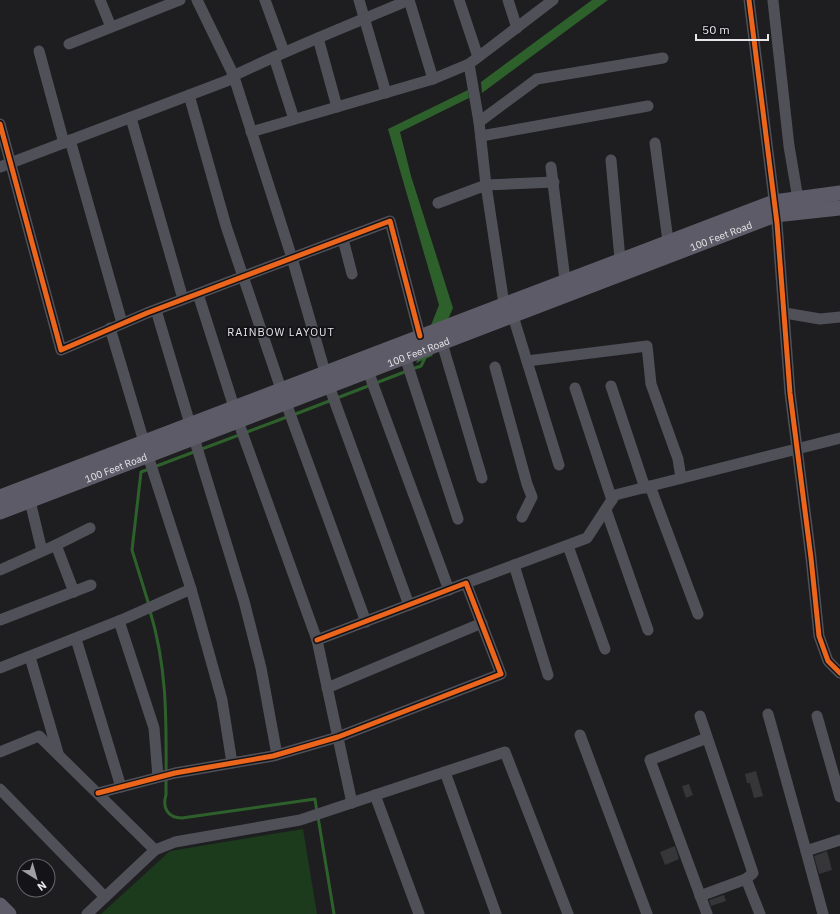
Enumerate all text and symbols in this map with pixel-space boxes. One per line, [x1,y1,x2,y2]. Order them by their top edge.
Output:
scale bar [696,16,768,42]
text: 50 m [702,22,730,37]
street label: 100 Feet Road [688,218,754,254]
district label: RAINBOW LAYOUT [227,325,335,339]
street label: 100 Feet Road [386,334,451,370]
street label: 100 Feet Road [83,450,149,486]
north arrow [16,858,56,898]
text: N [35,878,49,894]

